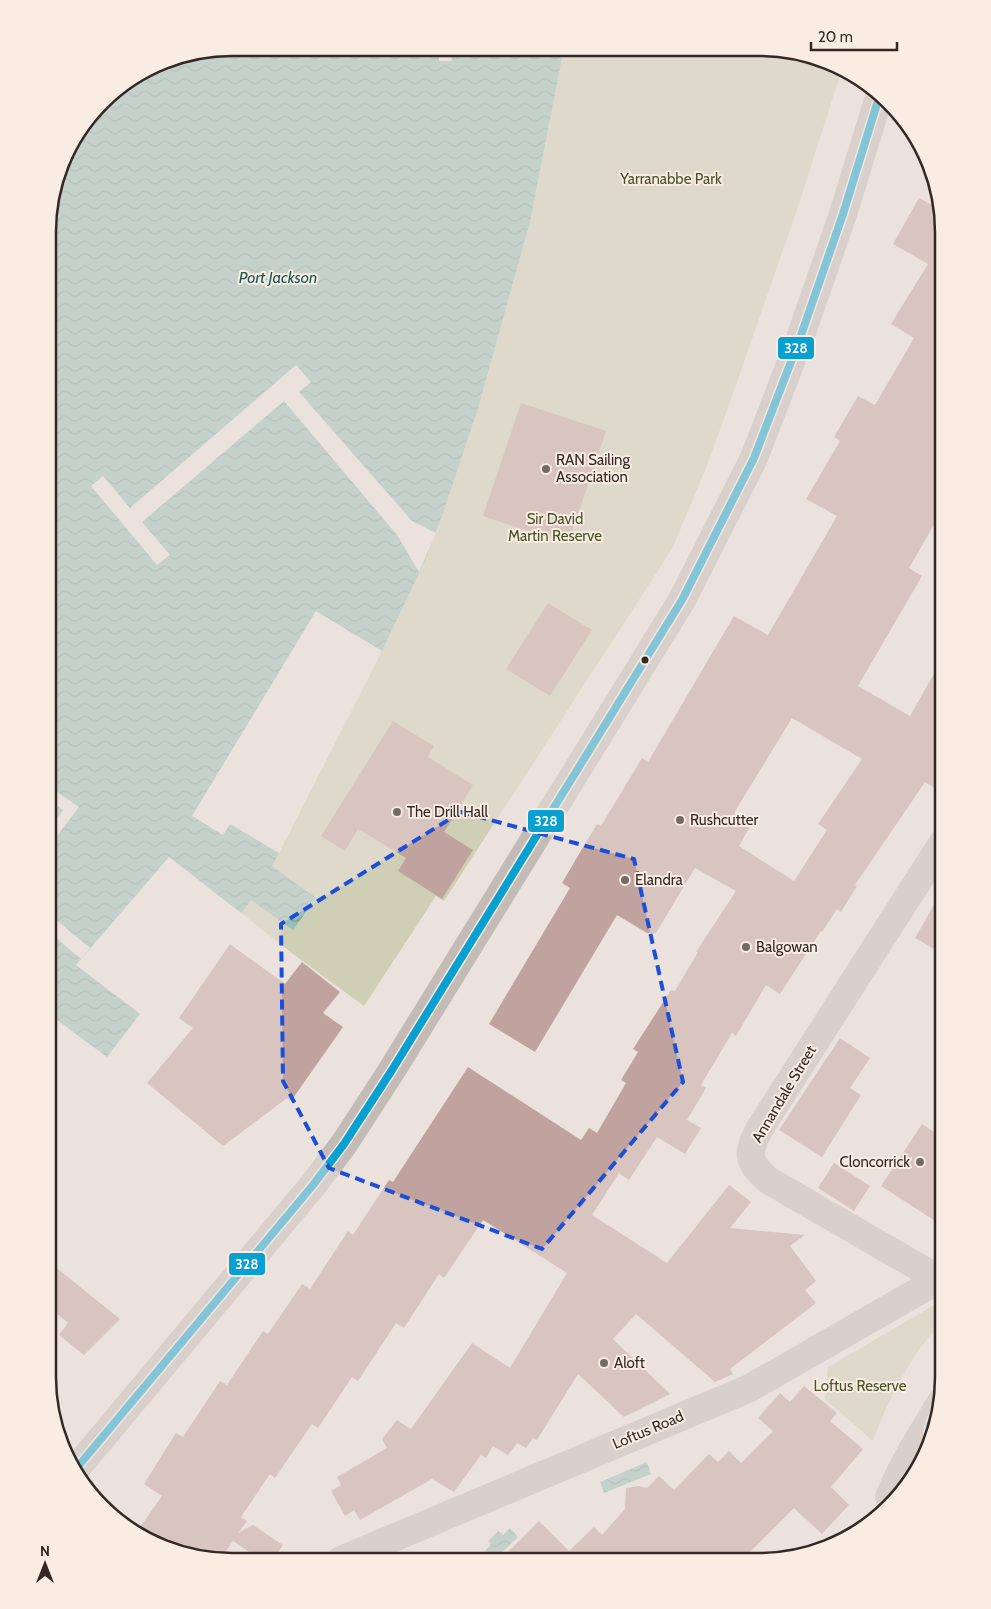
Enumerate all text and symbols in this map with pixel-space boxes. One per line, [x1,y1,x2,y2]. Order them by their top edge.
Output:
scale bar [811,20,897,52]
text: 20 m [818,28,853,46]
park label: Yarranabbe Park [619,170,722,188]
water label: Port Jackson [239,268,317,287]
line badge: 328 [777,336,815,360]
text: 328 [784,339,808,357]
place label: RAN Sailing Association [556,451,630,486]
marker: RAN Sailing Association [540,463,552,475]
park label: Sir David Martin Reserve [508,510,602,545]
unlabelled marker [640,655,650,665]
place label: The Drill Hall [407,803,488,821]
marker: The Drill Hall [391,806,403,818]
line badge: 328 [527,809,565,833]
place label: Rushcutter [690,811,758,829]
text: 328 [534,812,558,830]
marker: Rushcutter [674,814,686,826]
place label: Elandra [635,871,683,889]
marker: Elandra [619,874,631,886]
place label: Balgowan [756,938,818,956]
marker: Balgowan [740,941,752,953]
street label: Annandale Street [748,1042,820,1146]
place label: Cloncorrick [840,1153,910,1171]
marker: Cloncorrick [914,1156,926,1168]
line badge: 328 [228,1252,266,1276]
text: 328 [235,1255,259,1273]
place label: Aloft [614,1354,645,1372]
marker: Aloft [598,1357,610,1369]
park label: Loftus Reserve [814,1377,907,1395]
street label: Loftus Road [610,1407,686,1453]
north arrow [20,1539,70,1589]
text: N [40,1542,50,1560]

